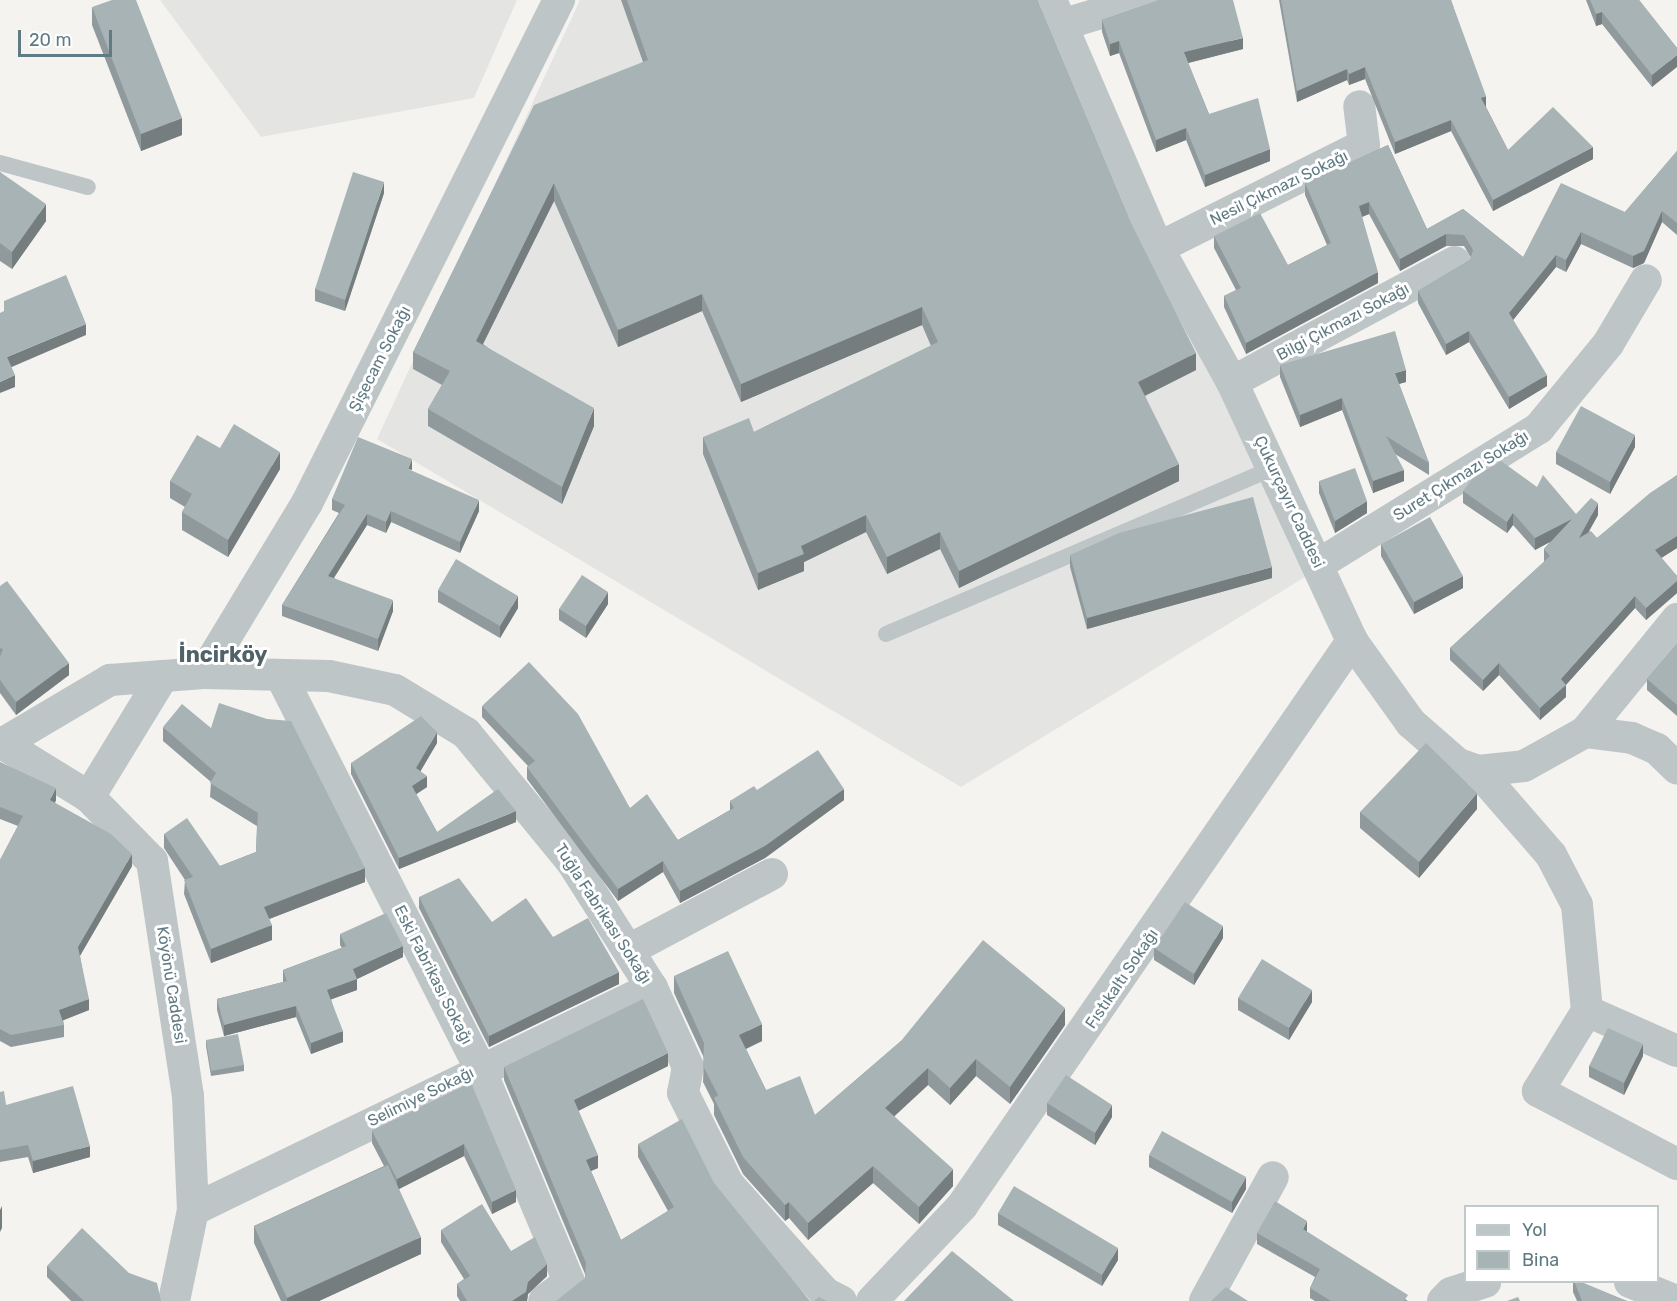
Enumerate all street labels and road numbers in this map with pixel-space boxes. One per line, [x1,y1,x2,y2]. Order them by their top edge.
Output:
street label: Nesil Çıkmazı Sokağı [1207,146,1351,230]
street label: Bilgi Çıkmazı Sokağı [1274,279,1412,365]
street label: Şişecam Sokağı [345,303,415,415]
street label: Suret Çıkmazı Sokağı [1390,427,1532,525]
street label: Çukurçayır Caddesi [1250,433,1328,571]
street label: Tuğla Fabrikası Sokağı [550,840,656,988]
street label: Eski Fabrikası Sokağı [390,902,476,1048]
street label: Köyönü Caddesi [152,925,190,1045]
street label: Fıstıkaltı Sokağı [1082,926,1162,1032]
street label: Selimiye Sokağı [365,1063,477,1131]

